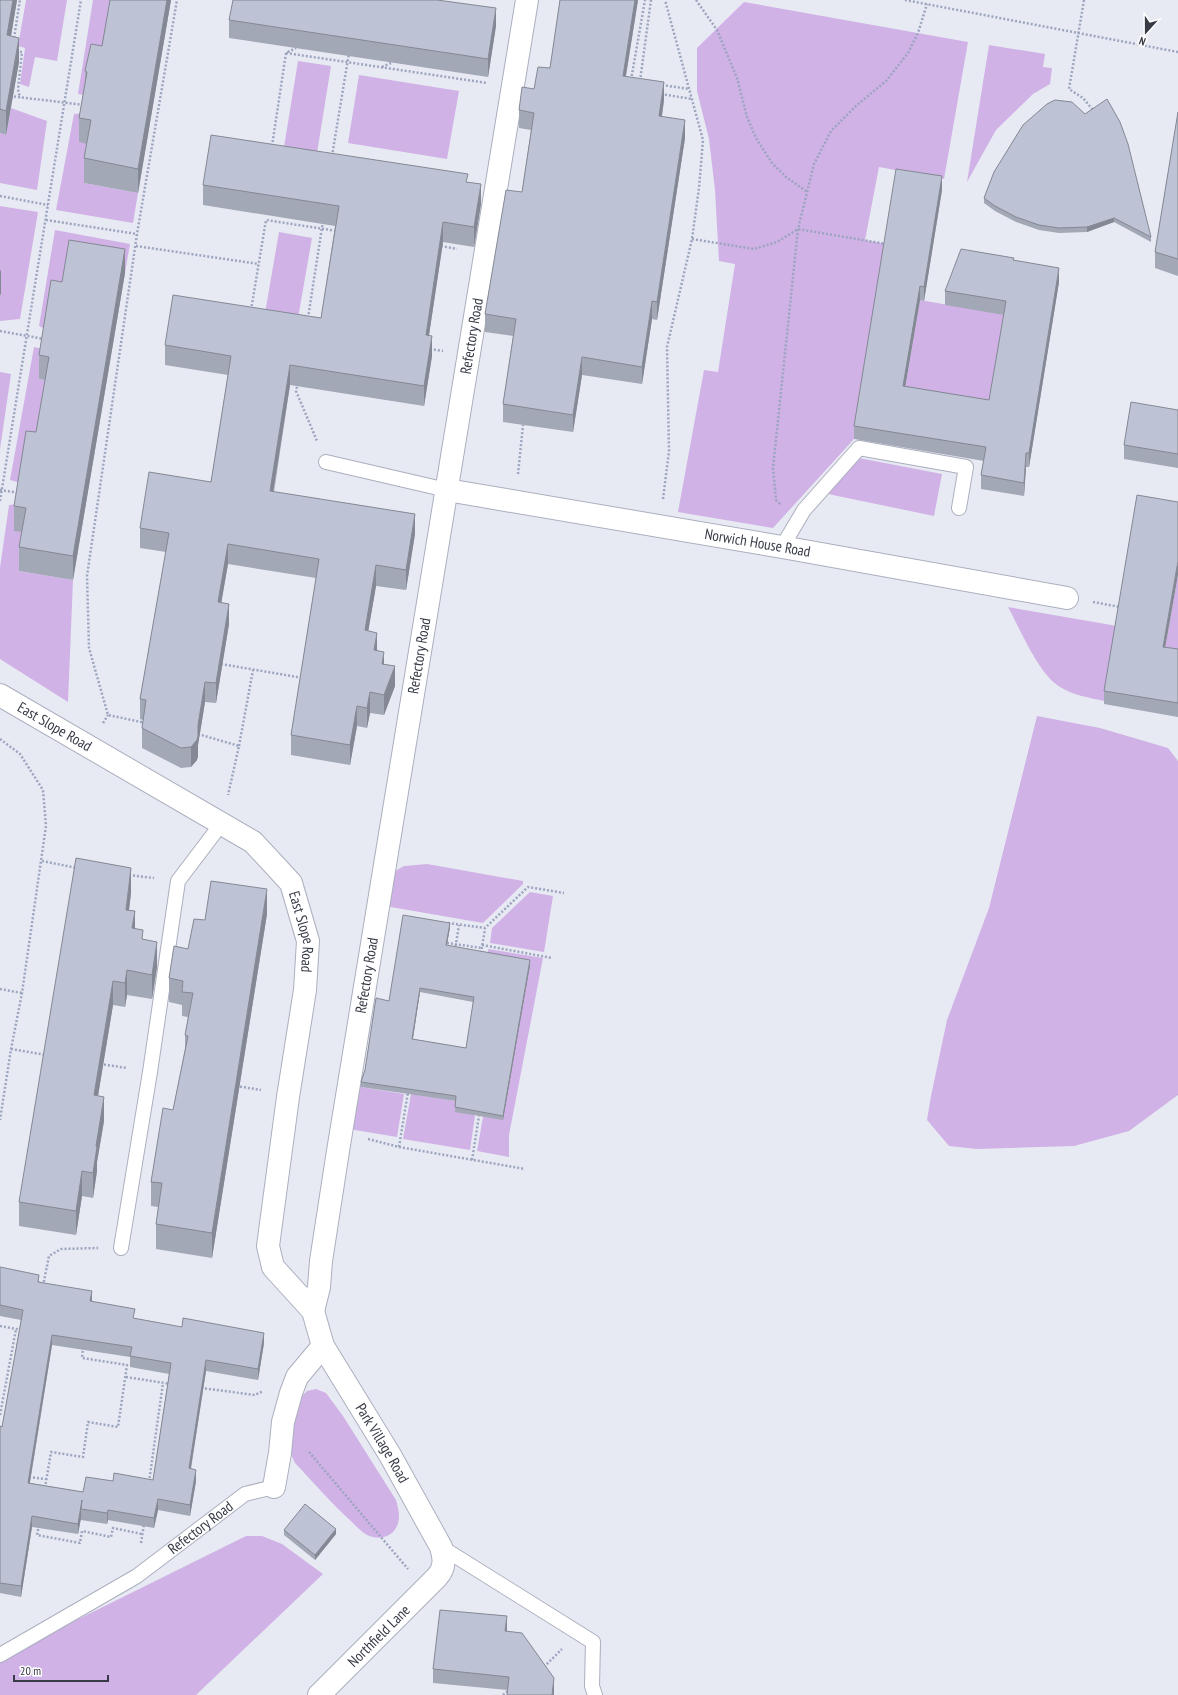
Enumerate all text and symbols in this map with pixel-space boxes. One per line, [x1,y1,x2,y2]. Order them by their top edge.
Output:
north arrow [1126,12,1166,52]
text: N [1137,34,1148,49]
street label: Refectory Road [456,297,487,375]
street label: Norwich House Road [703,524,812,561]
street label: Refectory Road [403,616,434,695]
street label: East Slope Road [14,697,95,755]
street label: East Slope Road [285,889,318,973]
street label: Refectory Road [351,936,382,1015]
street label: Park Village Road [351,1400,414,1486]
street label: Refectory Road [164,1497,237,1558]
street label: Northfield Lane [343,1600,414,1671]
scale bar [14,1657,108,1683]
text: 20 m [20,1663,41,1678]

